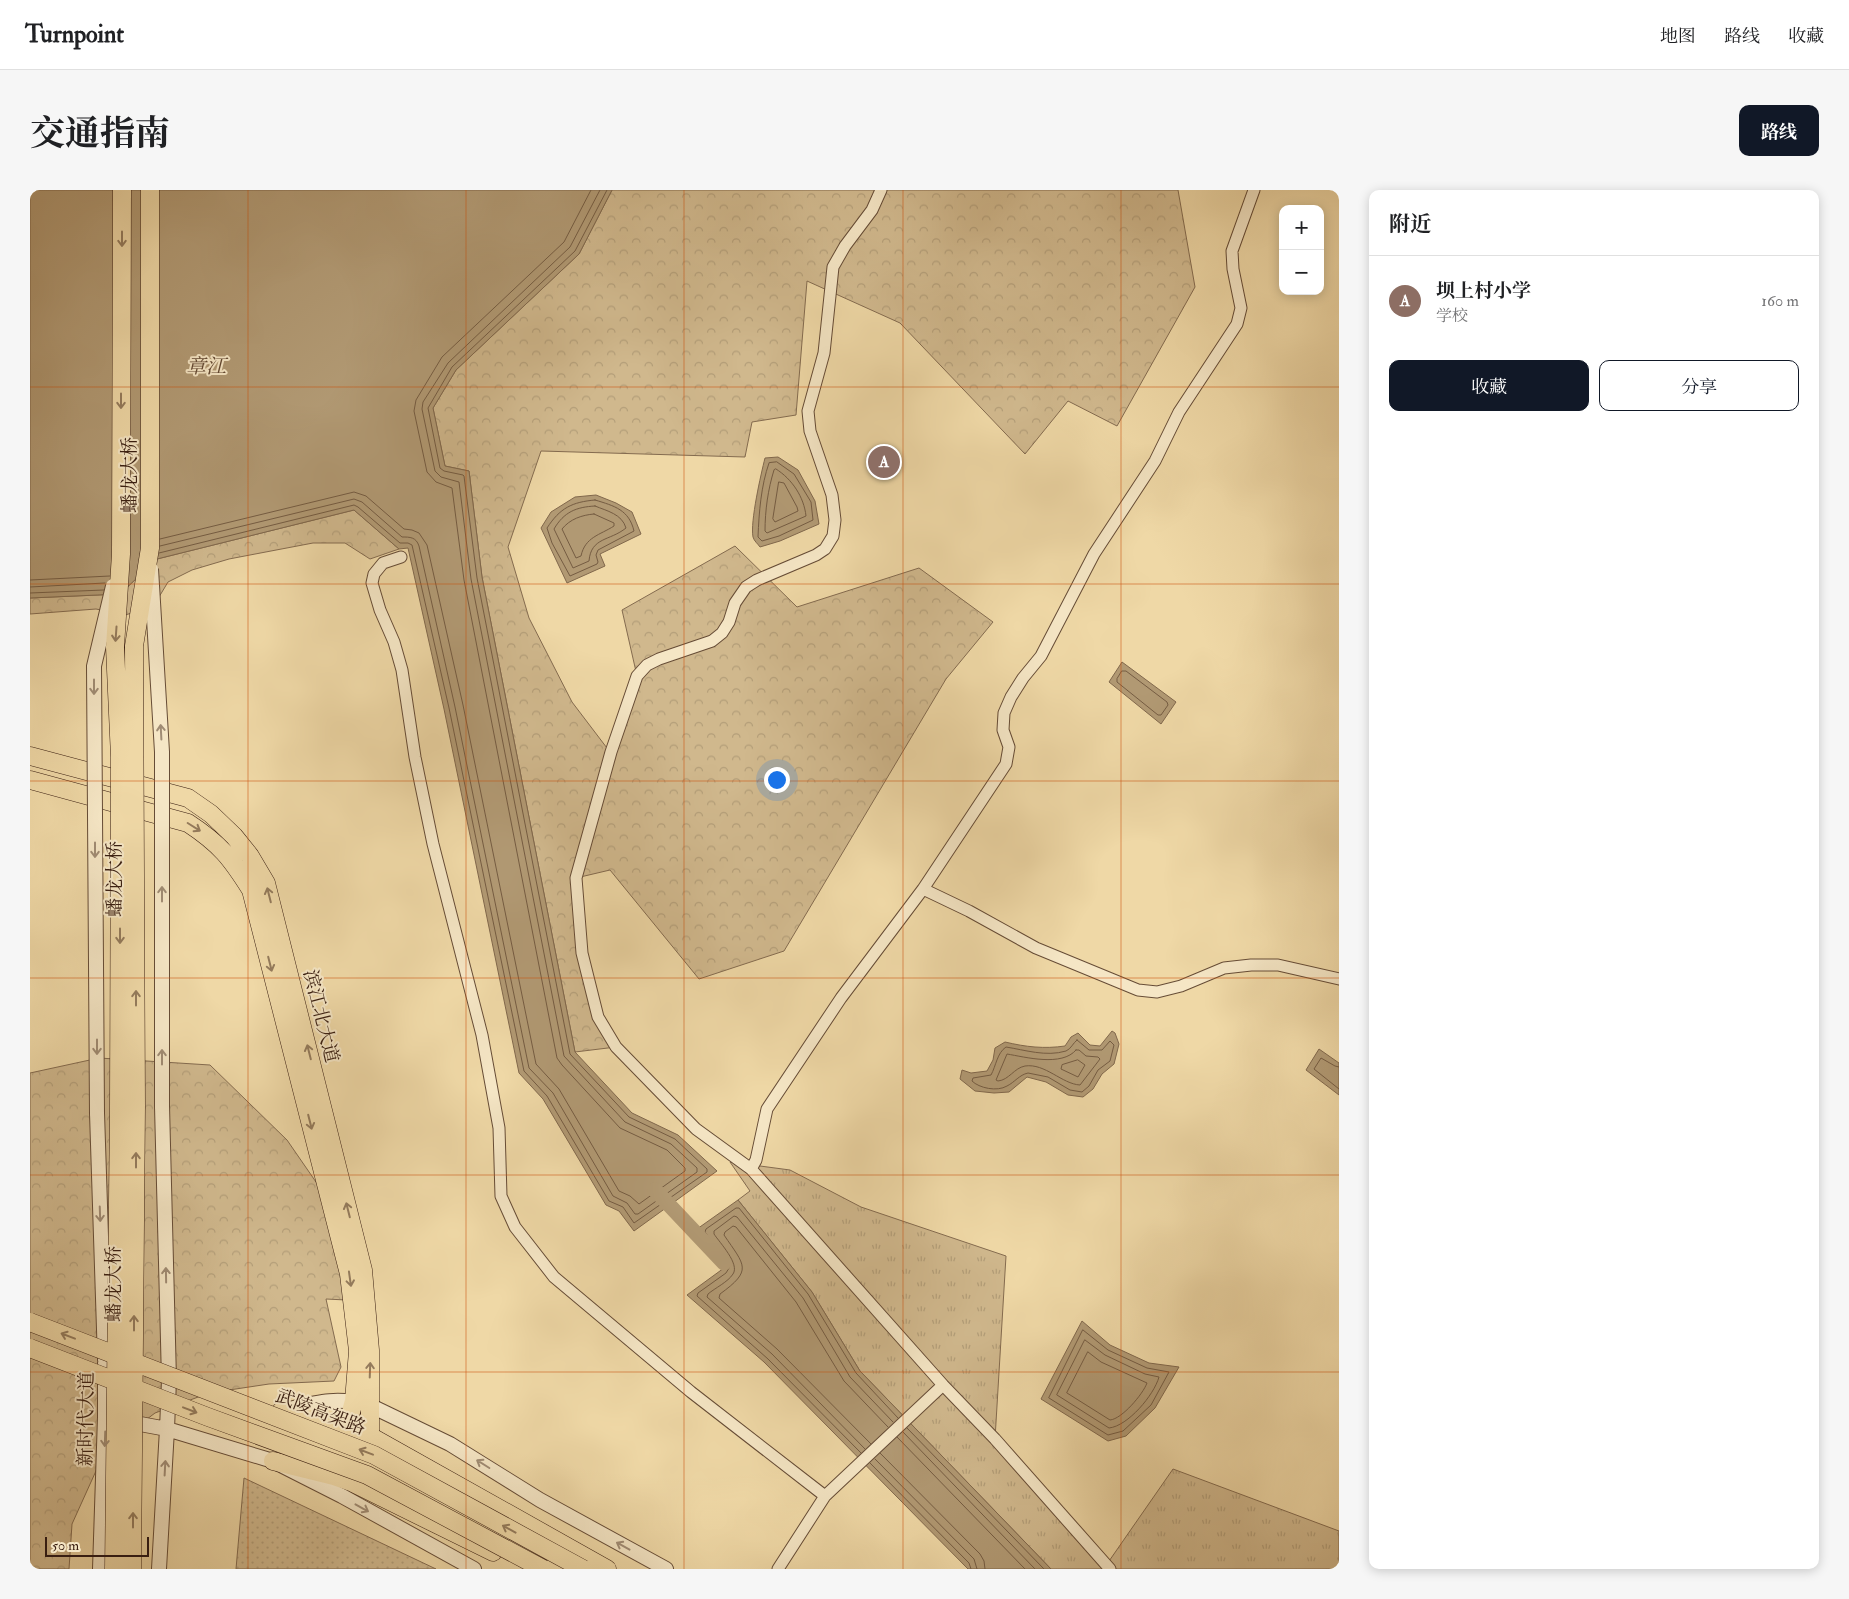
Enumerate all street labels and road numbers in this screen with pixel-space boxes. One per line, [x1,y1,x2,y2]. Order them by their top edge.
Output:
street label: 蟠龙大桥 [118,437,142,513]
street label: 蟠龙大桥 [103,841,127,917]
street label: 滨江北大道 [298,967,344,1065]
street label: 蟠龙大桥 [102,1246,126,1322]
street label: 新时代大道 [73,1371,99,1467]
street label: 武陵高架路 [272,1384,369,1440]

